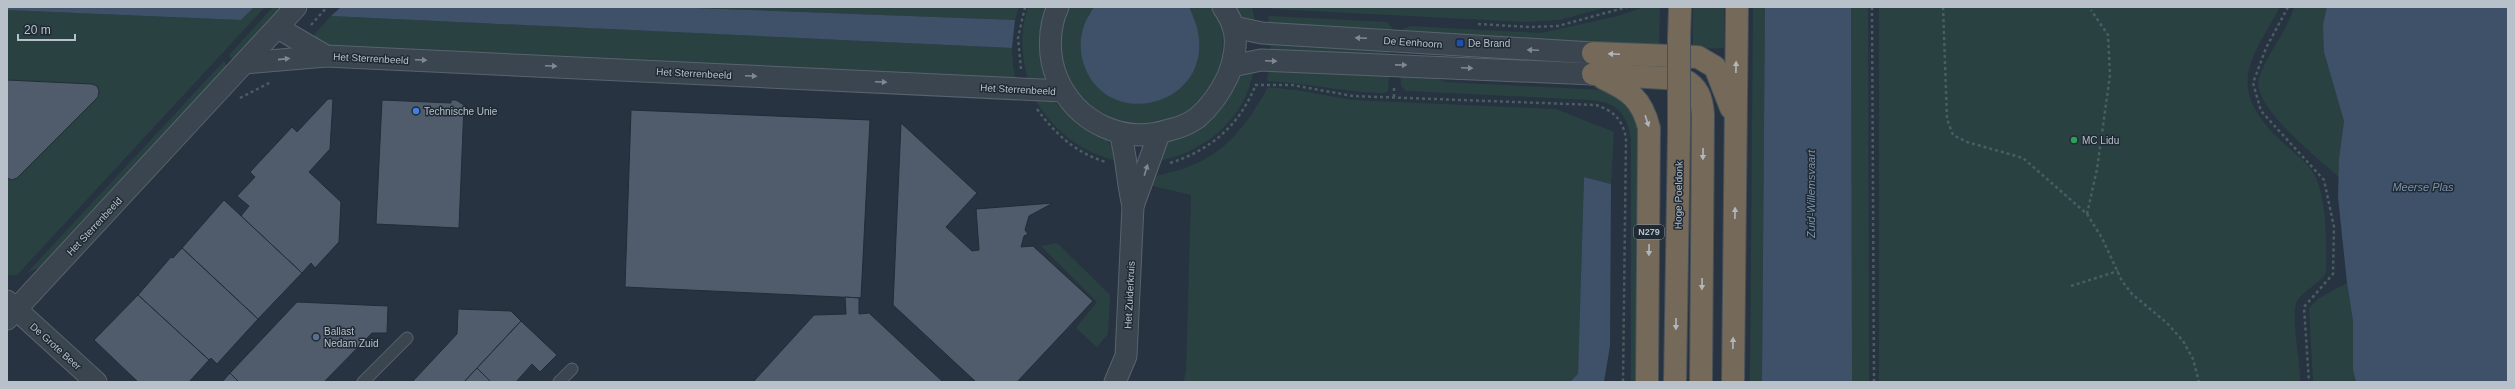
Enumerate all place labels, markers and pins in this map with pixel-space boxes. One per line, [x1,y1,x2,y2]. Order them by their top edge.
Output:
marker: De Brand [1455,38,1465,48]
place label: De Brand [1468,38,1510,49]
marker: Technische Unie [411,106,421,116]
place label: Technische Unie [424,106,498,117]
marker: MC Lidu [2069,135,2079,145]
place label: MC Lidu [2082,135,2119,146]
place label: Ballast Nedam Zuid [324,326,378,349]
marker: Ballast Nedam Zuid [311,332,321,342]

